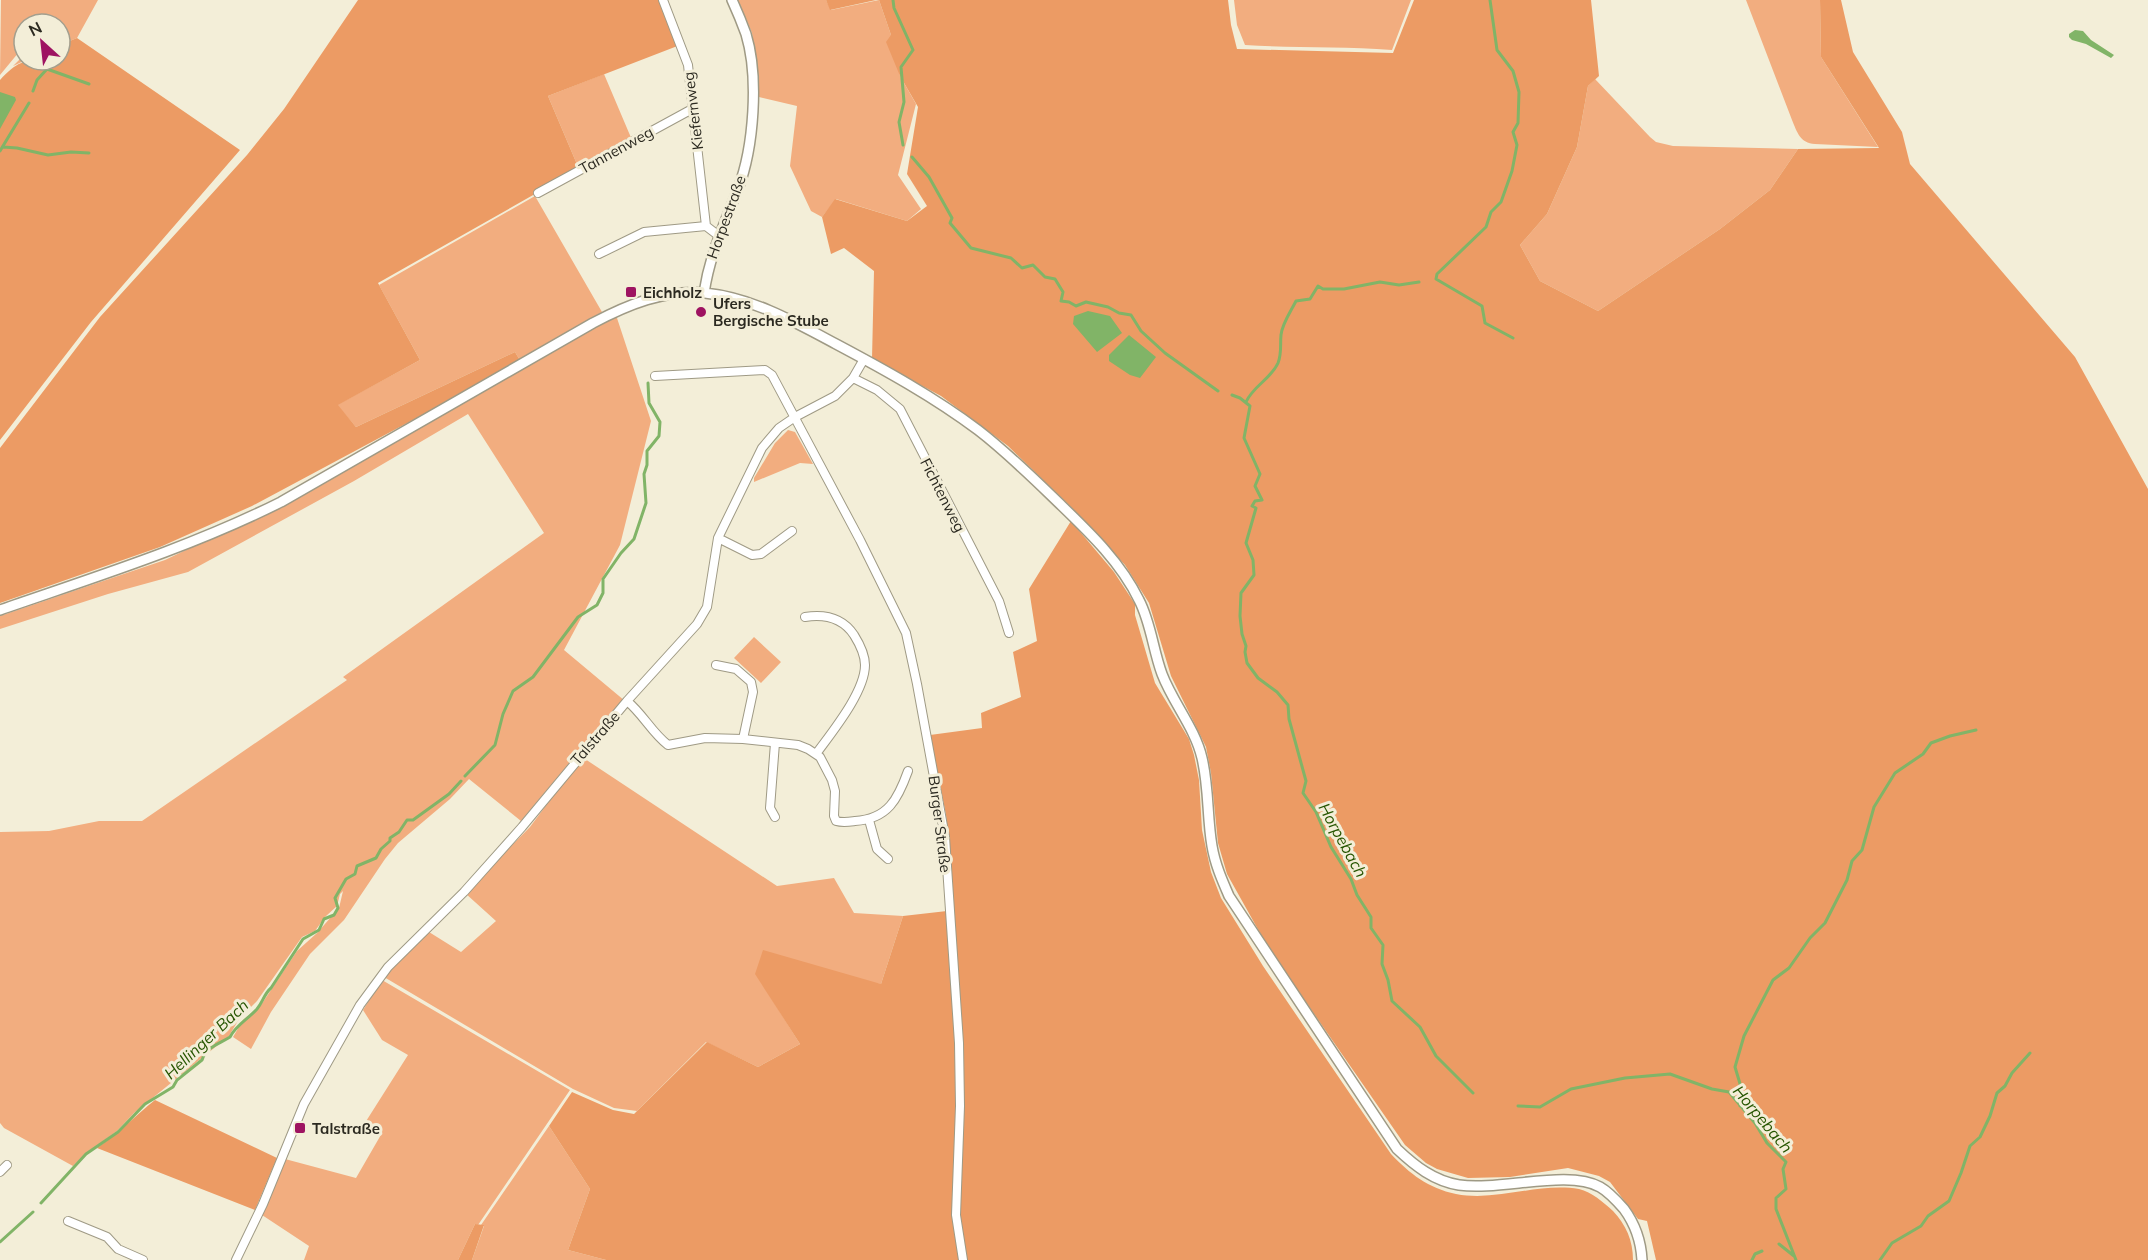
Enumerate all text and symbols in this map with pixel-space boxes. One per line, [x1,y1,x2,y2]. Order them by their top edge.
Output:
north arrow [12,12,72,72]
text: N [25,17,45,40]
street label: Kiefernweg [679,71,707,151]
street label: Tannenweg [576,122,656,178]
street label: Horpestraße [702,173,750,261]
place label: Eichholz [643,283,702,302]
marker: Eichholz [624,285,638,299]
place label: Ufers Bergische Stube [713,294,829,330]
marker: Ufers Bergische Stube [694,305,708,319]
street label: Fichtenweg [916,455,970,535]
street label: Talstraße [566,707,624,769]
street label: Burger Straße [925,775,955,873]
water label: Horpebach [1314,799,1372,881]
water label: Hellinger Bach [160,995,252,1083]
water label: Horpebach [1729,1081,1797,1157]
place label: Talstraße [312,1119,380,1138]
marker: Talstraße [293,1121,307,1135]

